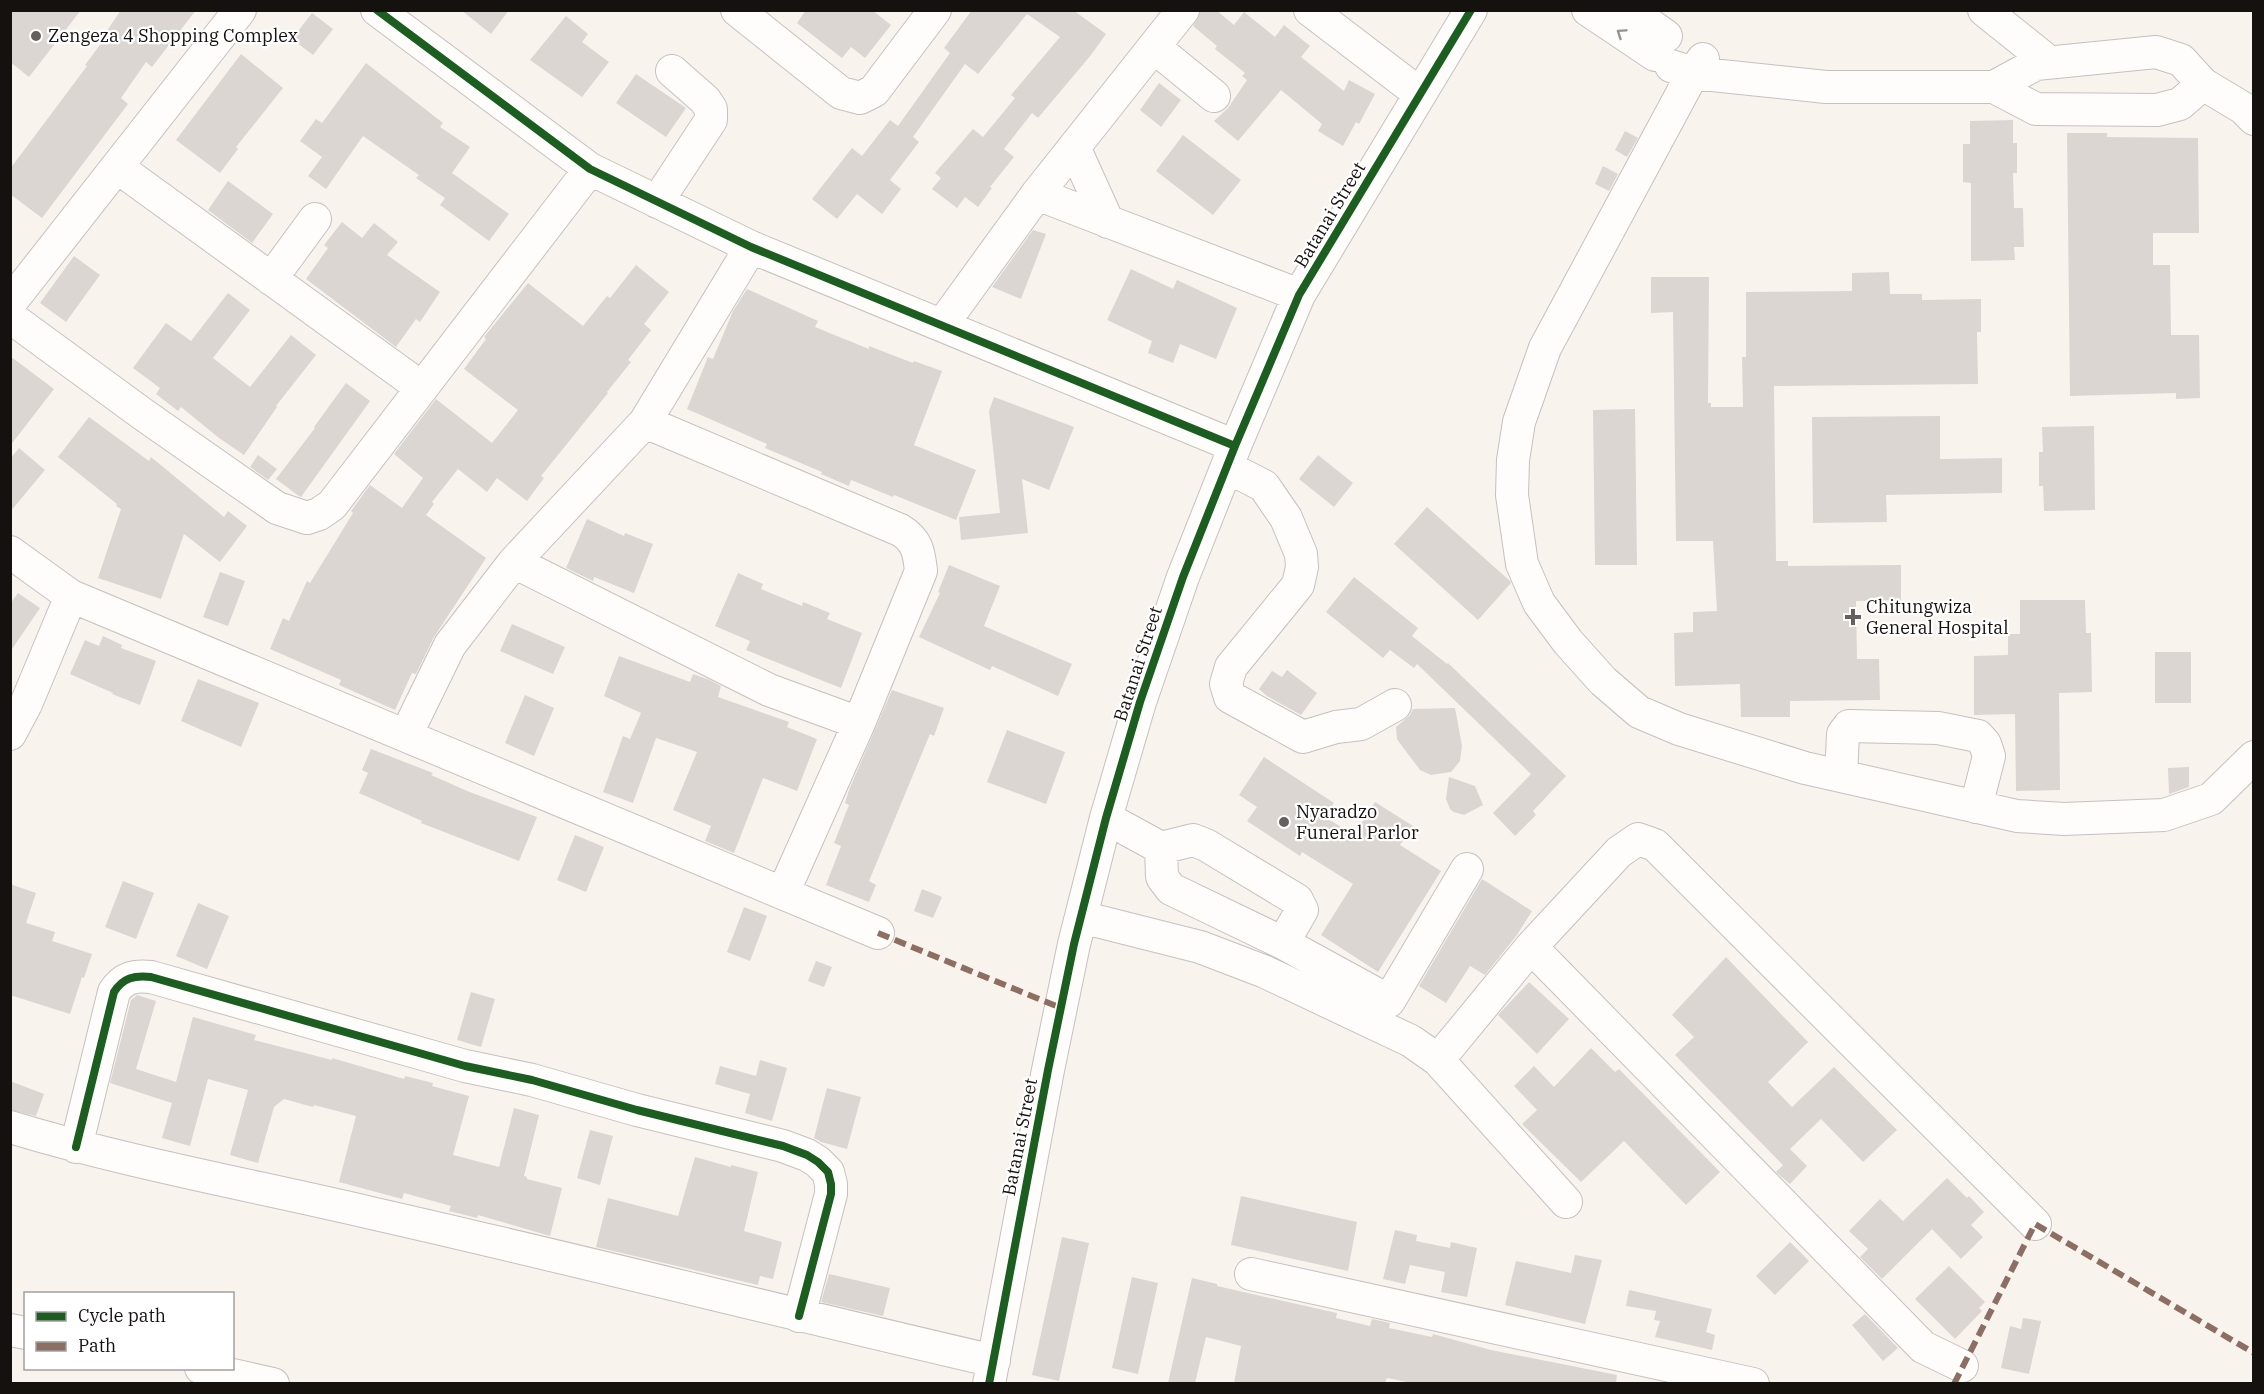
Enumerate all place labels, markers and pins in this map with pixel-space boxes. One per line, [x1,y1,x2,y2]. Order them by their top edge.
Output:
place label: Zengeza 4 Shopping Complex [48,24,298,47]
marker: Zengeza 4 Shopping Complex [29,29,43,43]
place label: Chitungwiza General Hospital [1866,595,2009,639]
marker: Chitungwiza General Hospital [1844,608,1862,626]
place label: Nyaradzo Funeral Parlor [1296,800,1419,844]
marker: Nyaradzo Funeral Parlor [1277,815,1291,829]

